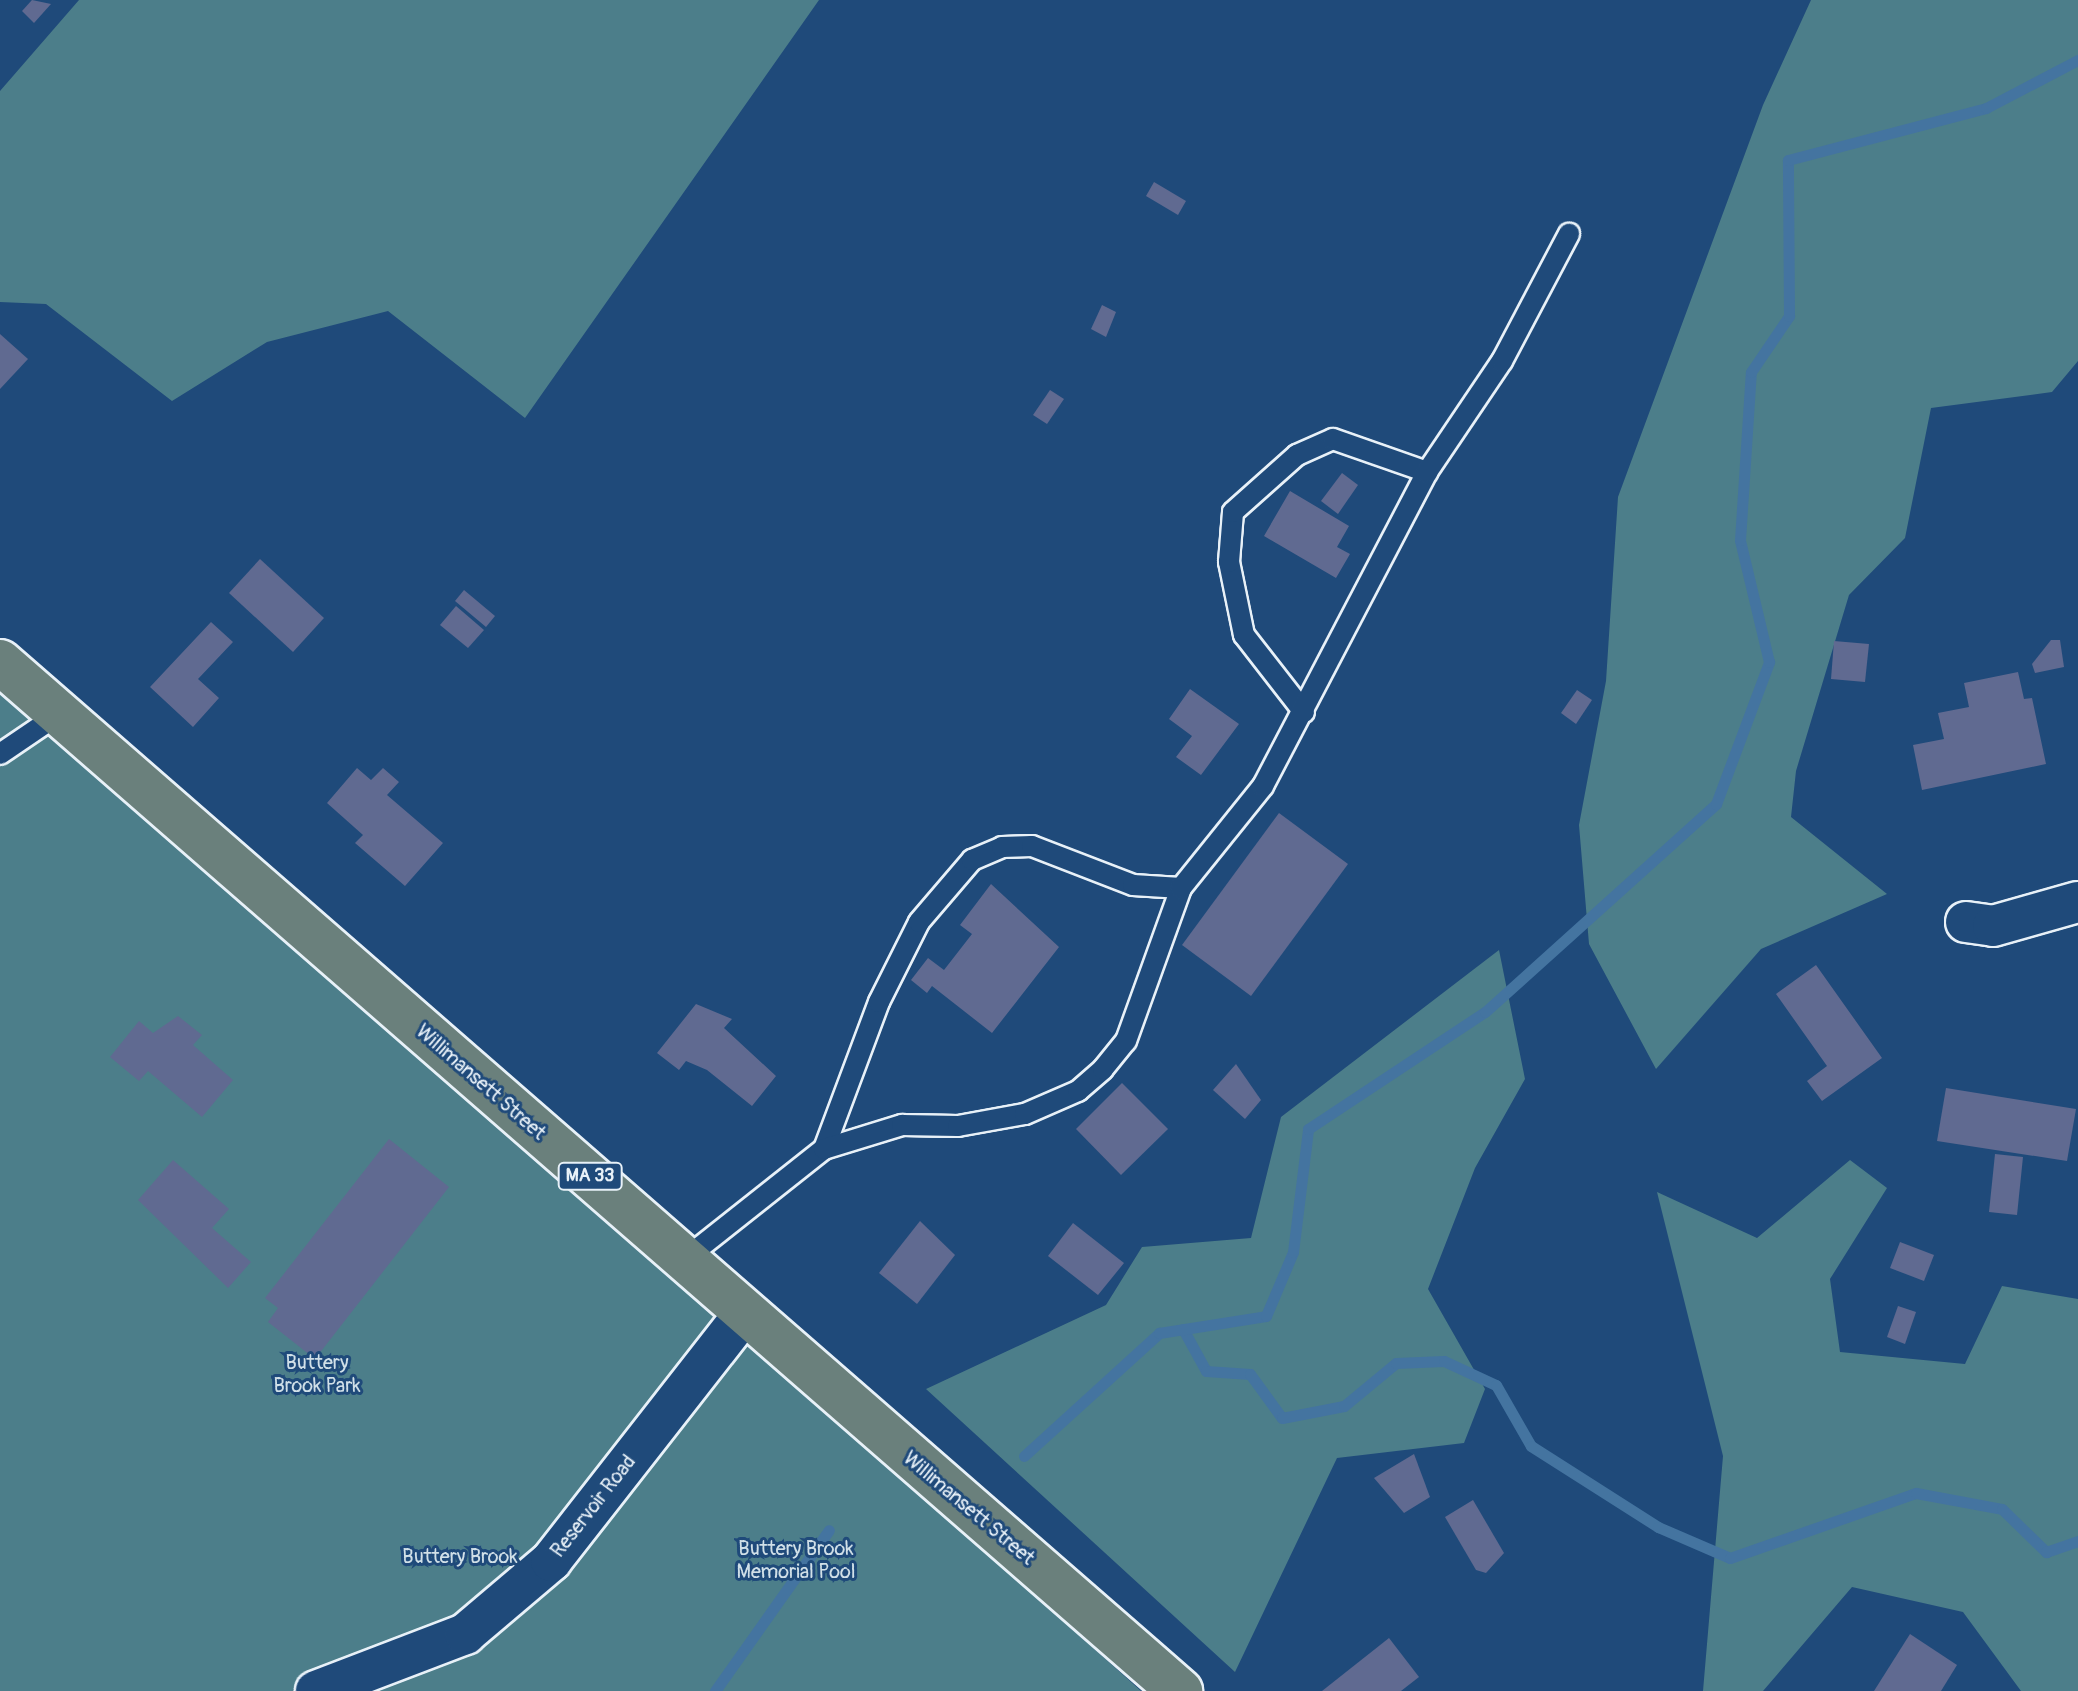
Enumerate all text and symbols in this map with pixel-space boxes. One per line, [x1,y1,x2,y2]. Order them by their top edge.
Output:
street label: Willimansett Street [411,1019,551,1145]
road number: MA 33 [556,1162,624,1190]
park label: Buttery Brook Park [273,1350,361,1397]
street label: Willimansett Street [898,1446,1040,1570]
street label: Reservoir Road [546,1450,640,1562]
park label: Buttery Brook Memorial Pool [737,1536,855,1583]
park label: Buttery Brook [402,1544,518,1568]

